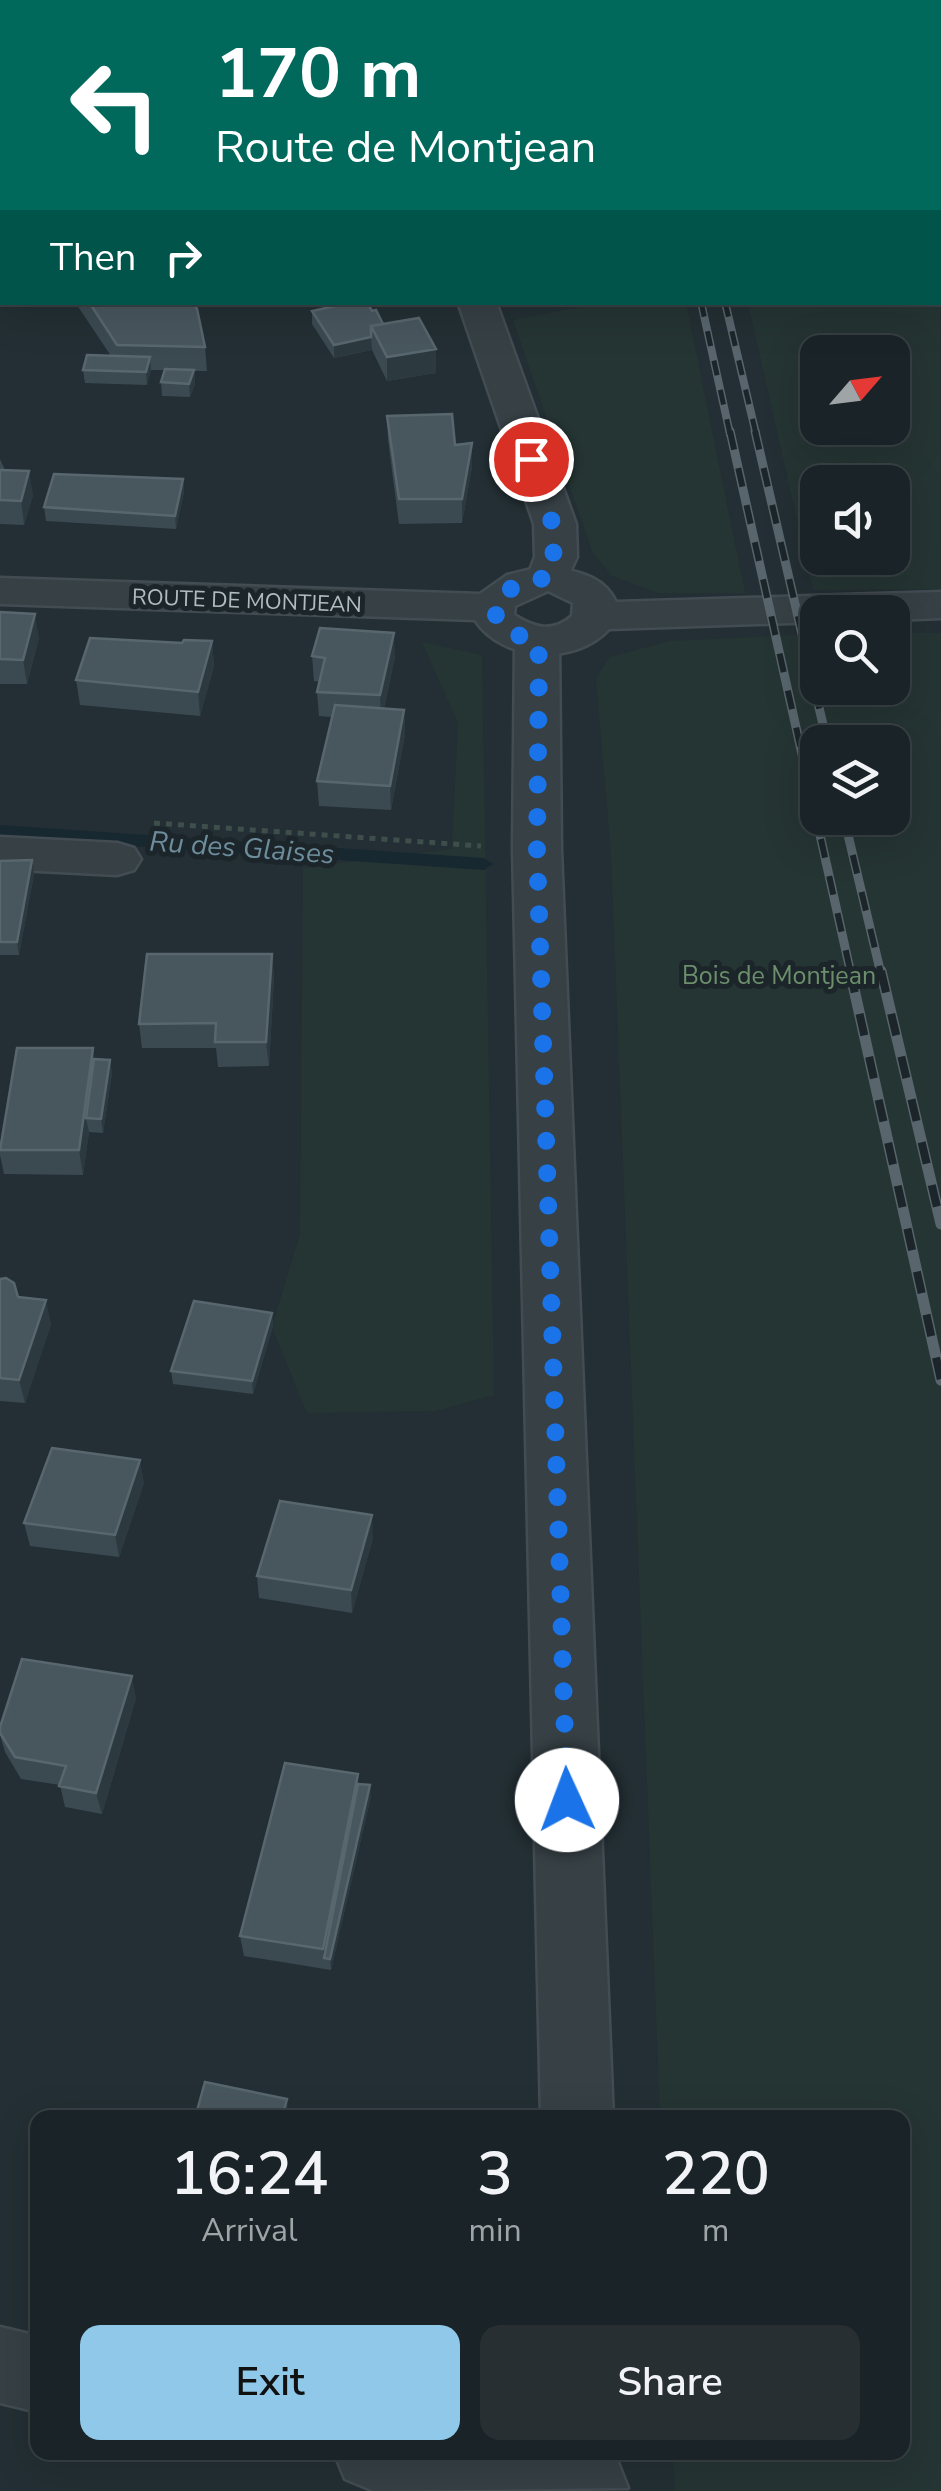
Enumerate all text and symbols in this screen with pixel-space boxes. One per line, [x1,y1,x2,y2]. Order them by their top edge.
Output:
text: 170 m [215,26,421,122]
icon: left [50,40,180,170]
text: Route de Montjean [215,117,596,178]
icon: right [156,230,211,285]
text: Then [50,232,136,283]
north arrow [800,335,910,445]
map controls [800,335,910,835]
pin [489,417,574,502]
icon: arrive [504,432,559,487]
button: sound [800,465,910,575]
street label: ROUTE DE MONTJEAN [132,582,362,620]
button: search [800,595,910,705]
button: layers [800,725,910,835]
water label: Ru des Glaises [148,823,336,873]
park label: Bois de Montjean [682,959,876,993]
position arrow [515,1748,619,1852]
text: 16:24 [170,2133,328,2215]
text: 3 [477,2133,513,2215]
text: 220 [662,2133,770,2215]
text: Arrival [201,2209,297,2252]
text: min [469,2209,522,2252]
text: m [702,2209,730,2252]
button: Exit [80,2325,460,2440]
button: Share [480,2325,860,2440]

